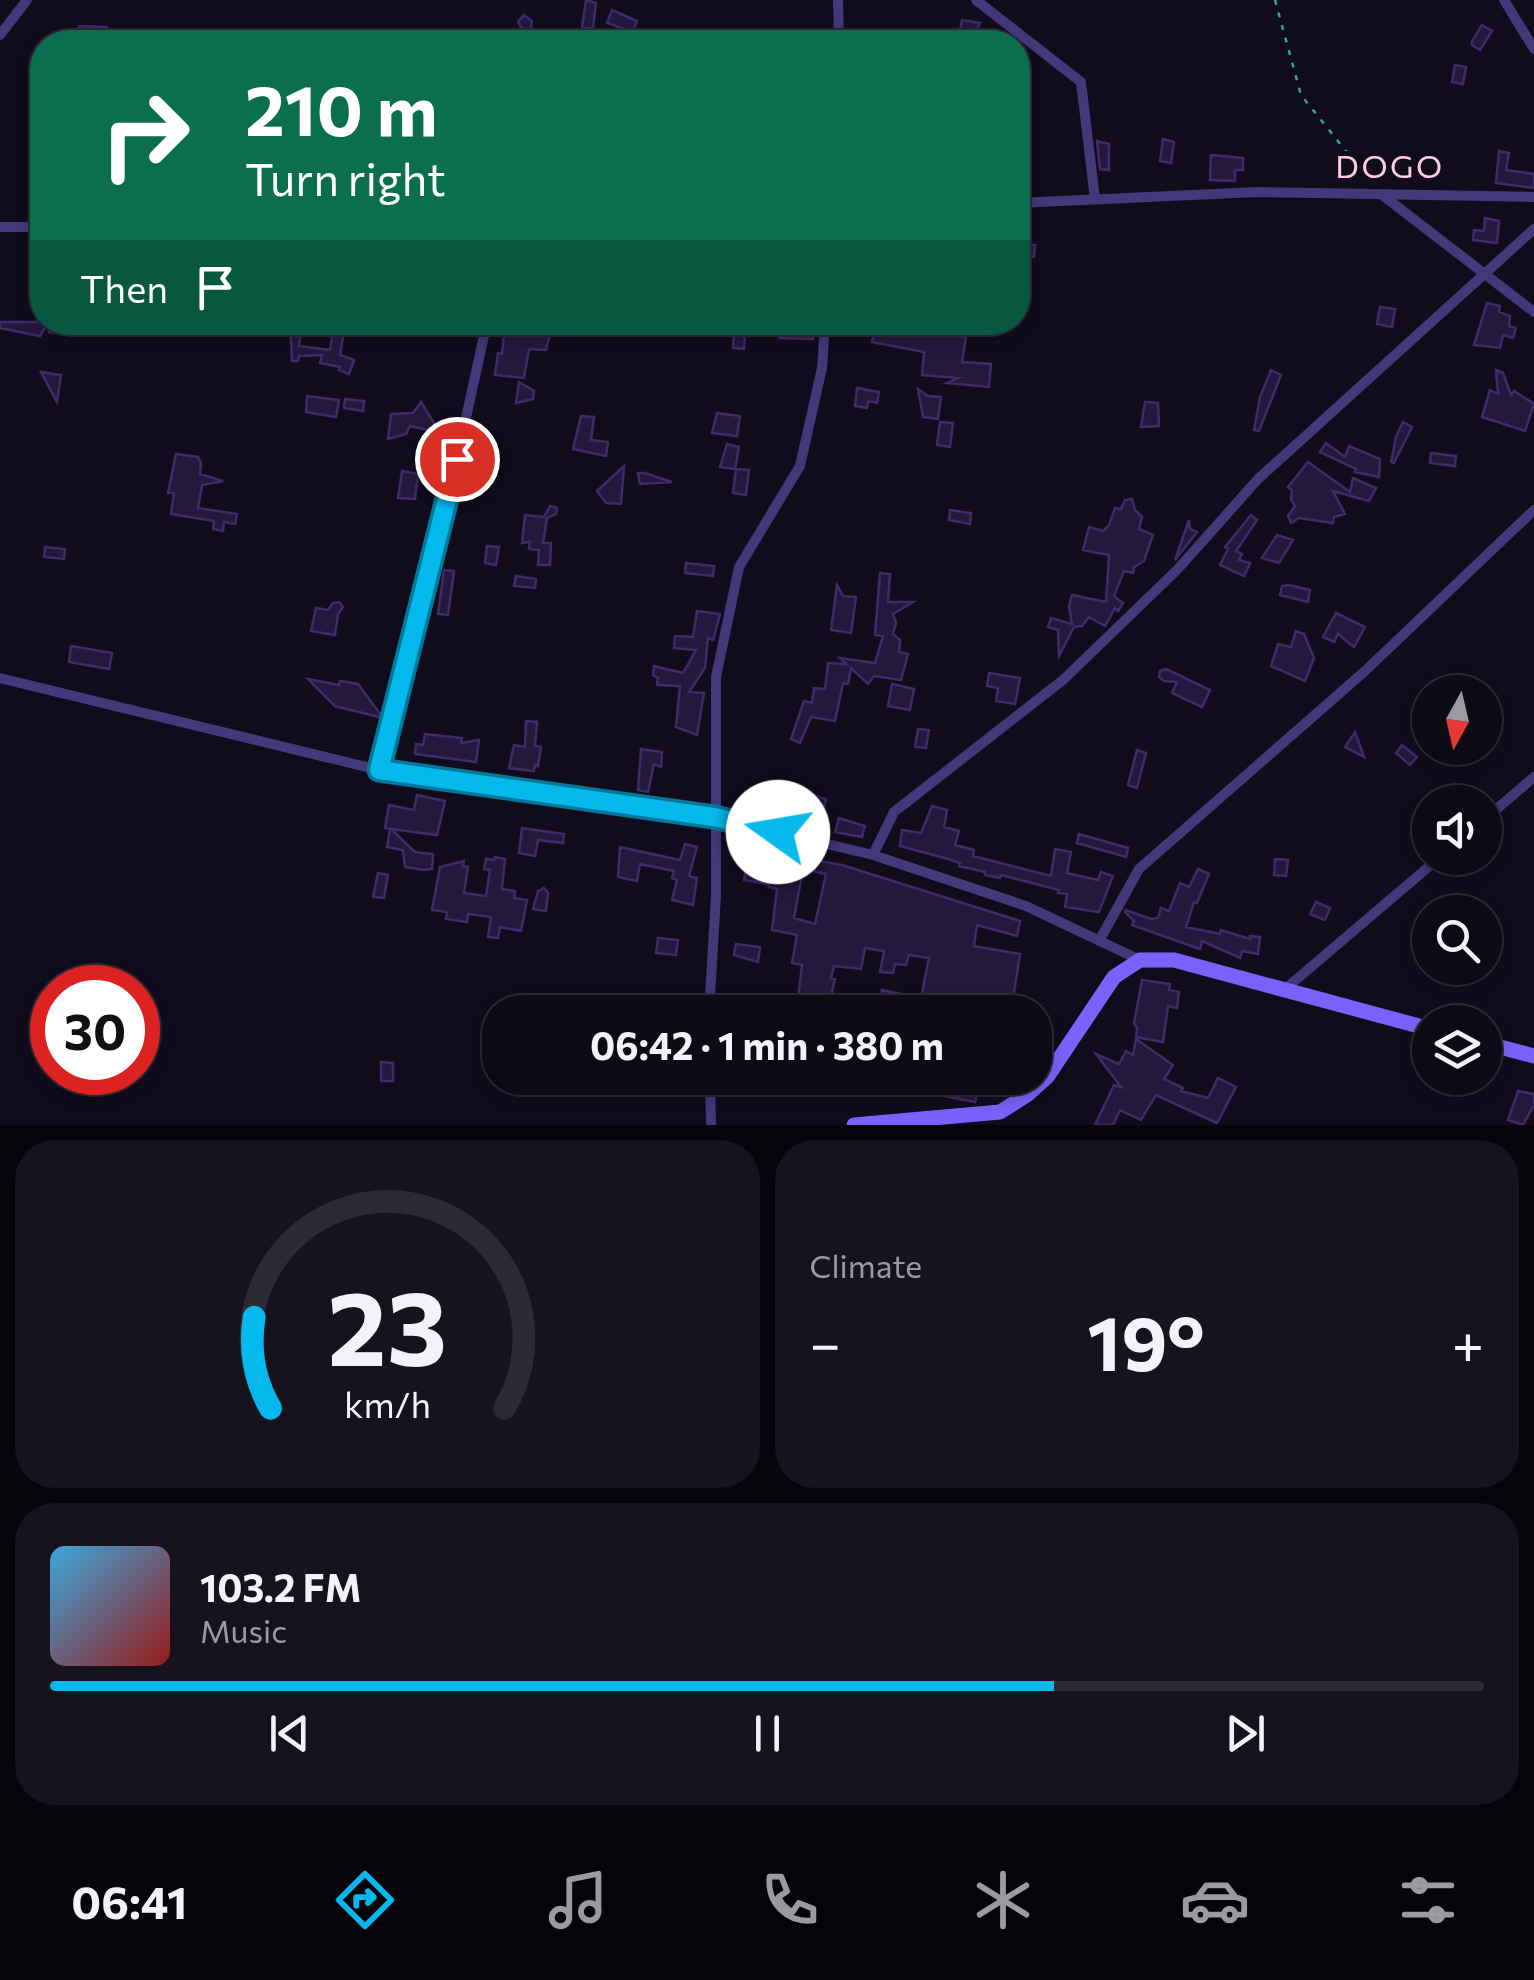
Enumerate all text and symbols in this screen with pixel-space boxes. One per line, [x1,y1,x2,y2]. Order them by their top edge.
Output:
text: 210 m [245,65,437,150]
icon: right [80,70,210,200]
district label: DOGO [1335,145,1445,185]
text: Turn right [245,150,446,205]
icon: arrive [188,260,243,315]
text: Then [80,264,168,311]
pin [415,417,500,502]
icon: arrive [430,432,485,487]
north arrow [1412,675,1502,765]
map controls [1412,675,1502,1095]
position arrow [726,780,830,884]
button: sound [1412,785,1502,875]
button: search [1412,895,1502,985]
speed limit sign: 30 [30,965,160,1095]
button: layers [1412,1005,1502,1095]
text: 06:42 · 1 min · 380 m [590,1021,944,1068]
text: Climate [810,1245,922,1285]
text: 23 [327,1260,447,1387]
text: 19° [1087,1295,1205,1386]
text: − [810,1308,841,1375]
text: + [1452,1308,1484,1375]
text: km/h [344,1382,431,1425]
text: 103.2 FM [200,1563,361,1610]
text: Music [200,1610,287,1650]
icon: previous [262,1706,317,1761]
icon: pause [740,1706,795,1761]
icon: next [1218,1706,1273,1761]
icon: directions [330,1865,400,1935]
icon: music [543,1865,613,1935]
icon: phone [755,1865,825,1935]
icon: climate [968,1865,1038,1935]
icon: car [1180,1865,1250,1935]
icon: filters [1393,1865,1463,1935]
text: 06:41 [71,1873,187,1928]

